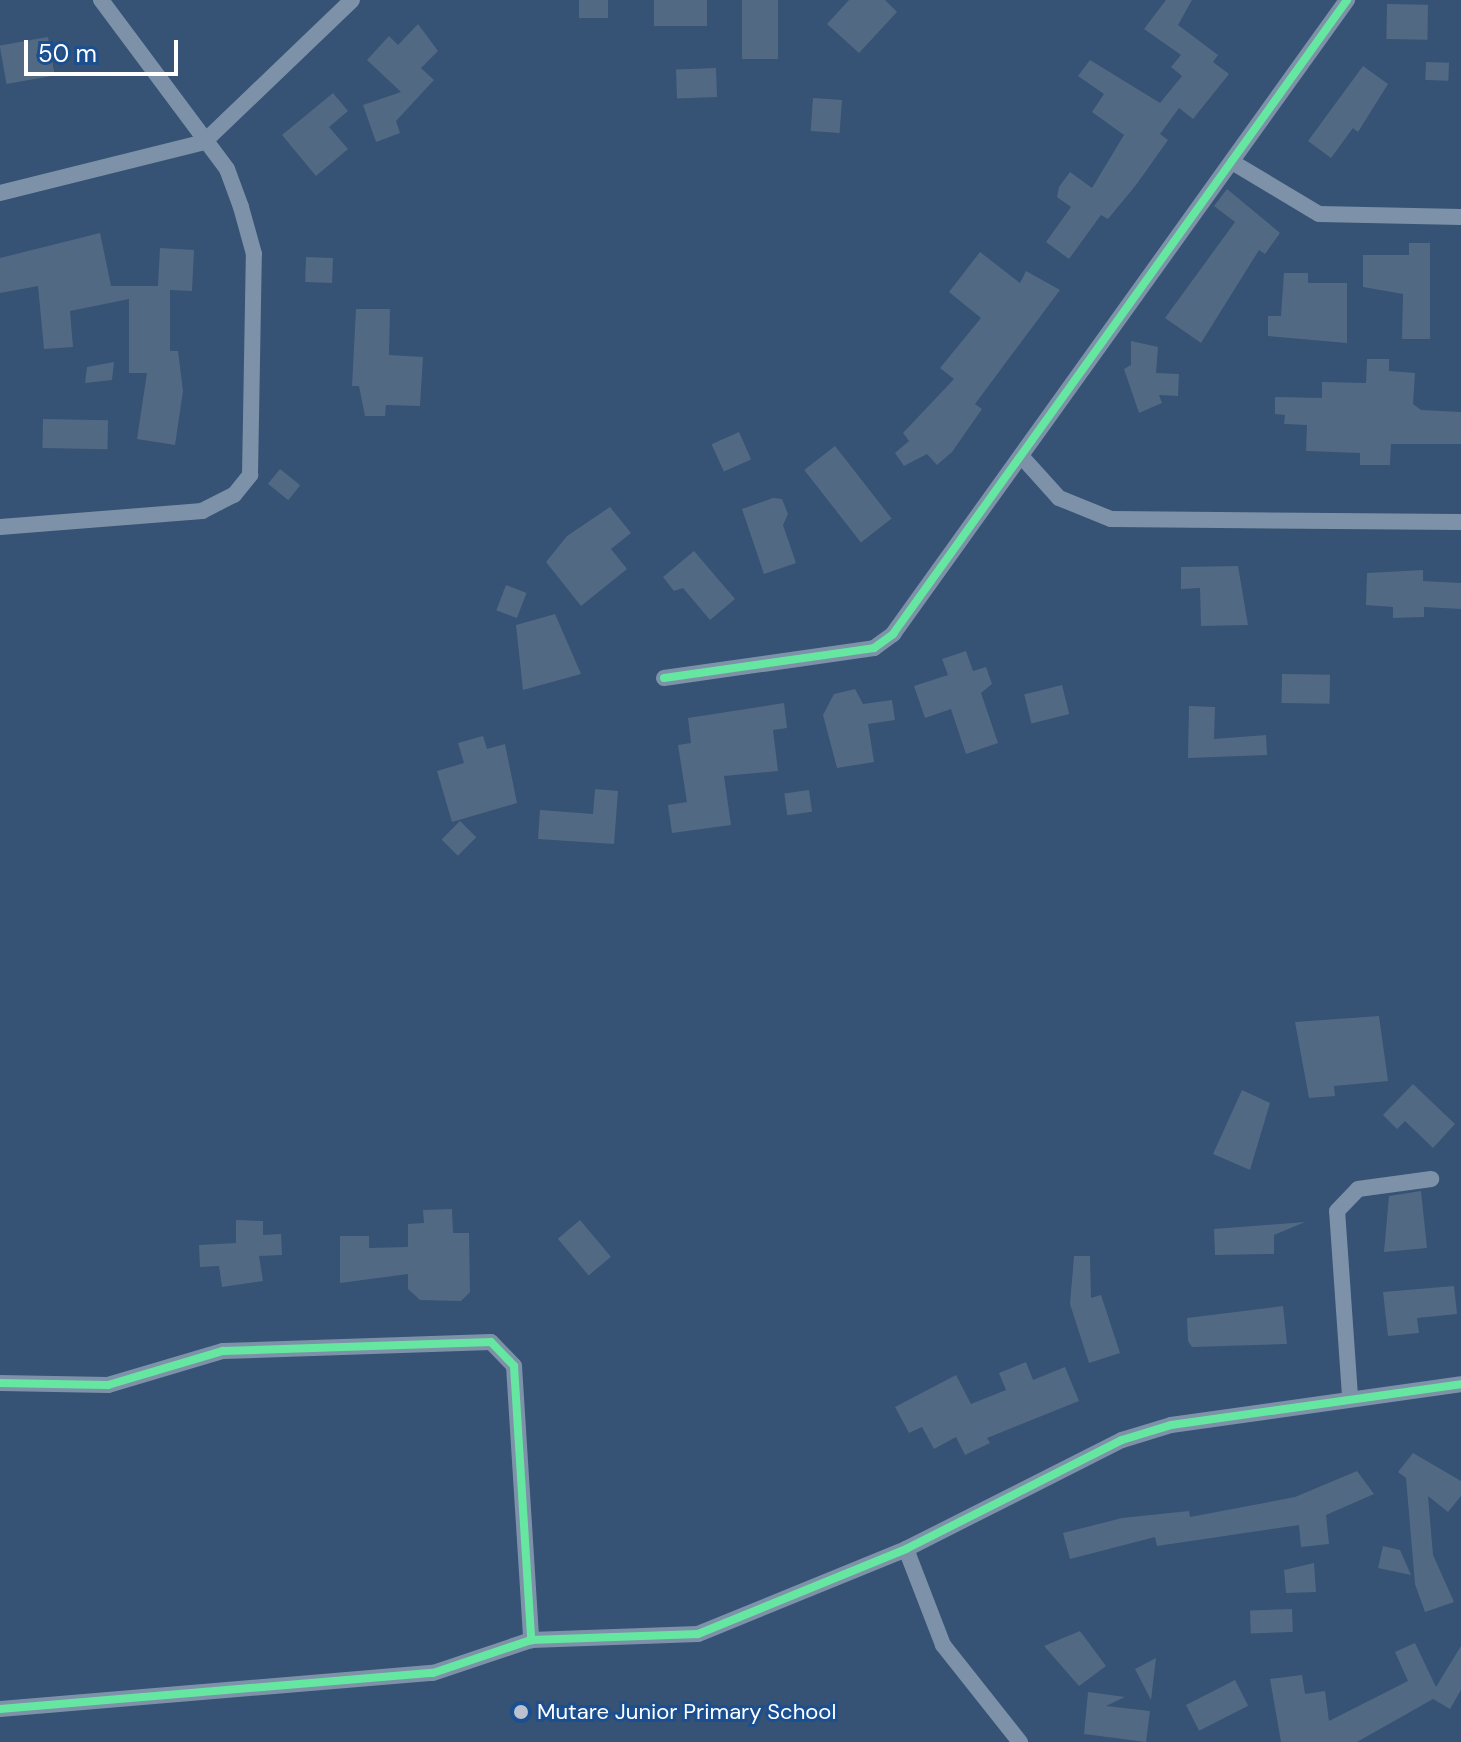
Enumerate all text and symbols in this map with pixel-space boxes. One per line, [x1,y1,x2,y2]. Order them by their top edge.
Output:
scale bar [28,24,182,74]
text: 50 m [38,38,97,69]
place label: Mutare Junior Primary School [537,1699,836,1725]
marker: Mutare Junior Primary School [512,1703,530,1721]

